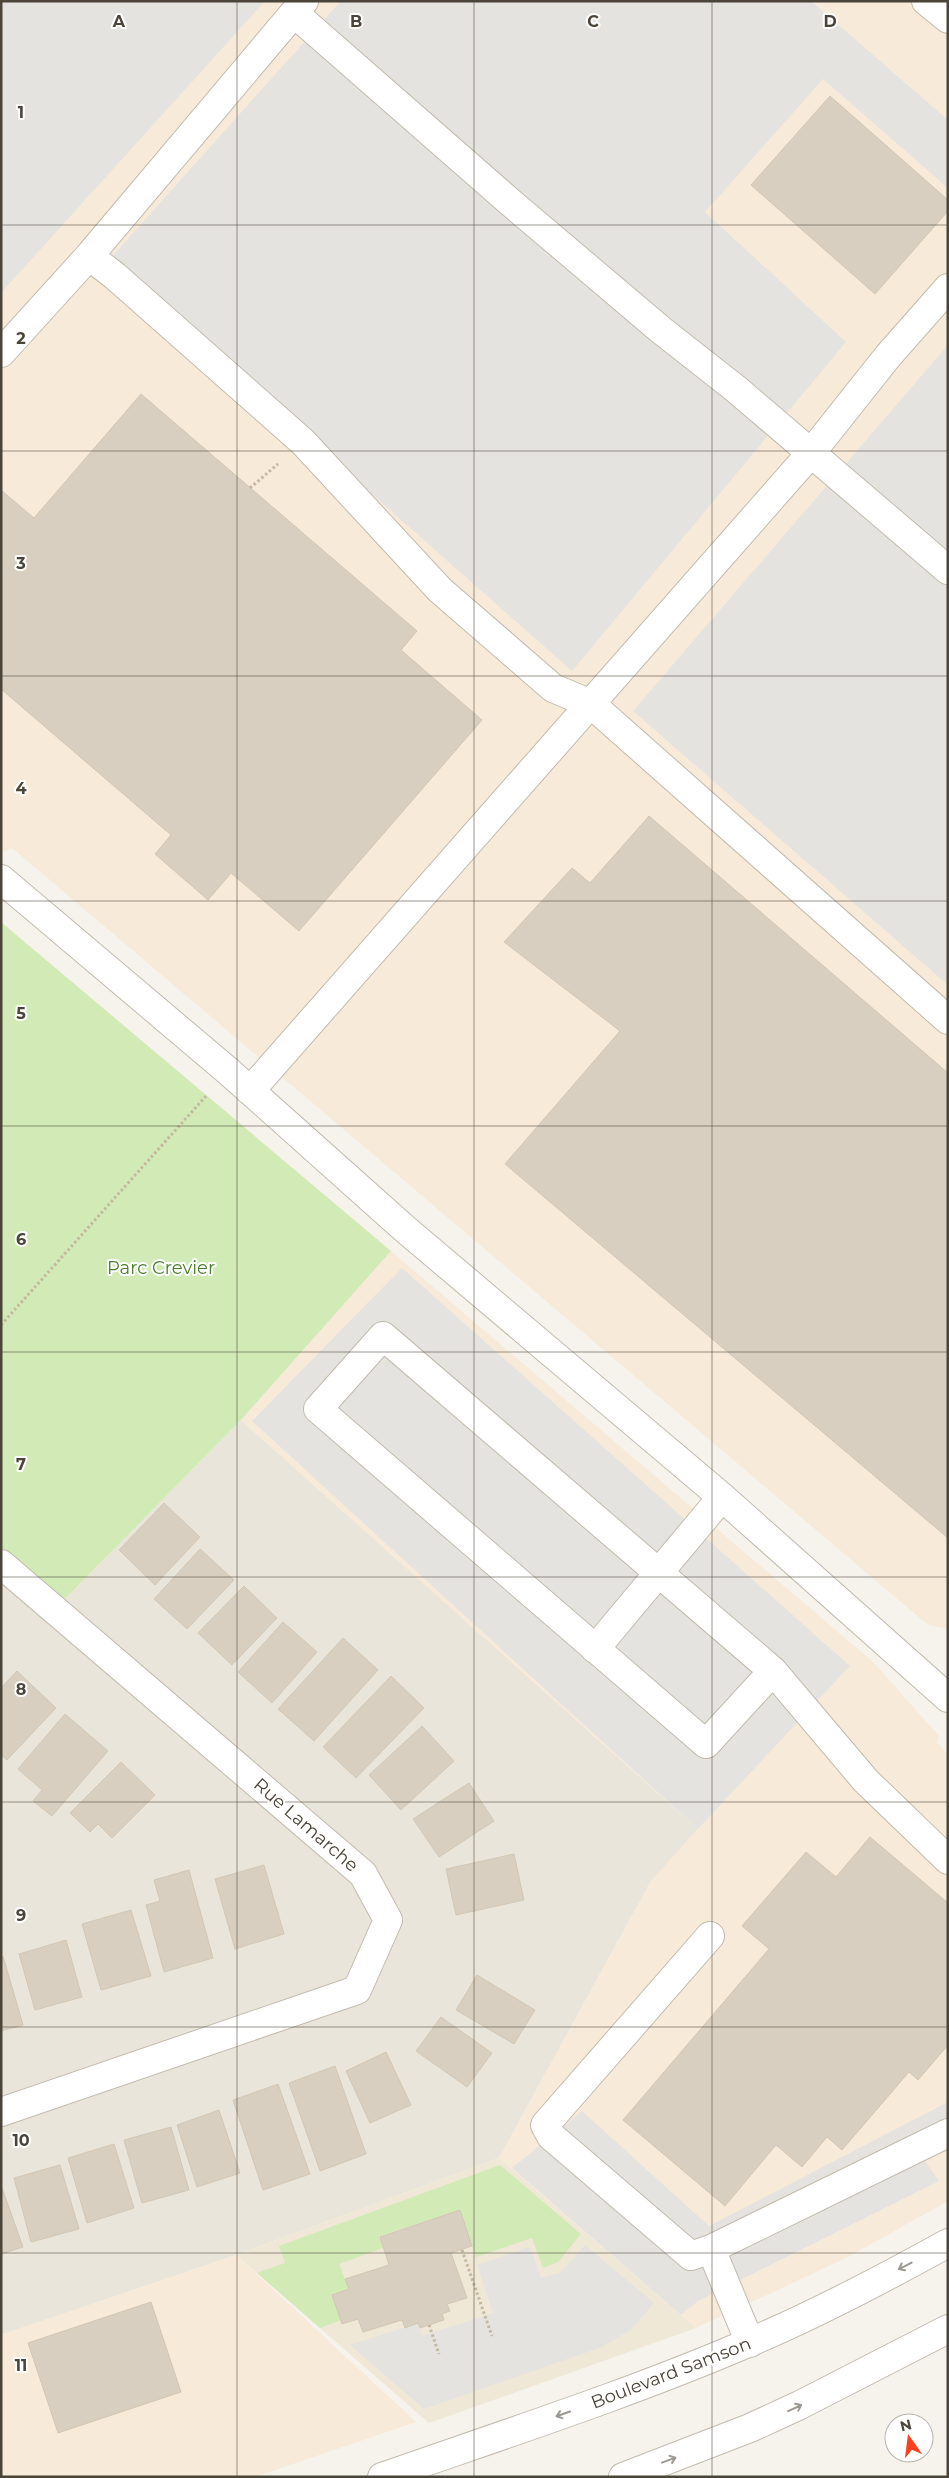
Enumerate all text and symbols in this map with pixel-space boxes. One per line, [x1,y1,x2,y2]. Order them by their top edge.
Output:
text: A [112,12,126,31]
text: B [350,12,362,31]
text: C [587,12,599,31]
text: D [823,12,837,31]
text: 1 [18,103,24,122]
text: 2 [16,329,26,348]
text: 3 [15,554,26,573]
text: 4 [15,779,27,798]
text: 5 [16,1004,26,1023]
text: 6 [16,1230,26,1249]
park label: Parc Crevier [107,1257,215,1279]
text: 7 [16,1455,26,1474]
text: 8 [16,1680,26,1699]
street label: Rue Lamarche [249,1774,363,1877]
text: 9 [16,1906,26,1925]
text: 10 [12,2131,30,2150]
one-way arrow [898,2262,913,2271]
street label: Boulevard Samson [588,2332,754,2414]
text: 11 [15,2356,27,2375]
one-way arrow [787,2402,802,2412]
one-way arrow [556,2409,572,2419]
north arrow [884,2413,934,2463]
text: N [898,2415,914,2435]
one-way arrow [661,2455,676,2464]

